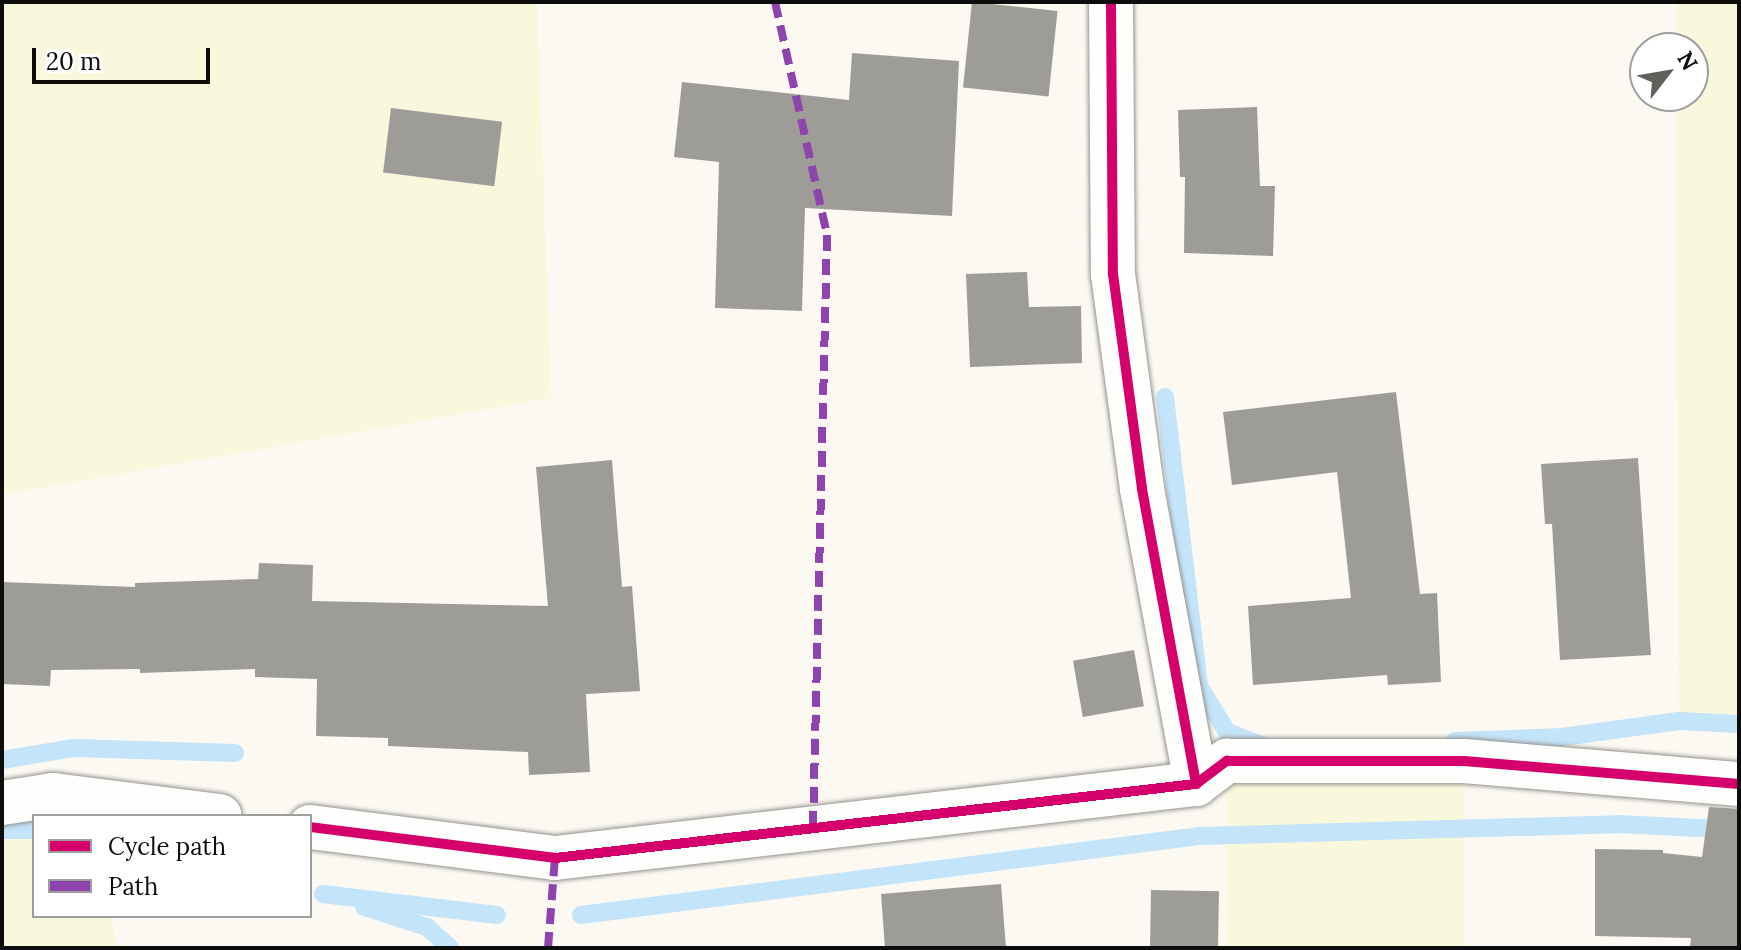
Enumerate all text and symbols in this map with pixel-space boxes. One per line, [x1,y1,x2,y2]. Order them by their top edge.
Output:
scale bar [36,32,214,82]
north arrow [1629,32,1709,112]
text: 20 m [46,46,102,77]
text: N [1671,46,1704,75]
legend [32,814,312,918]
text: Cycle path [108,831,226,862]
text: Path [108,871,158,902]

